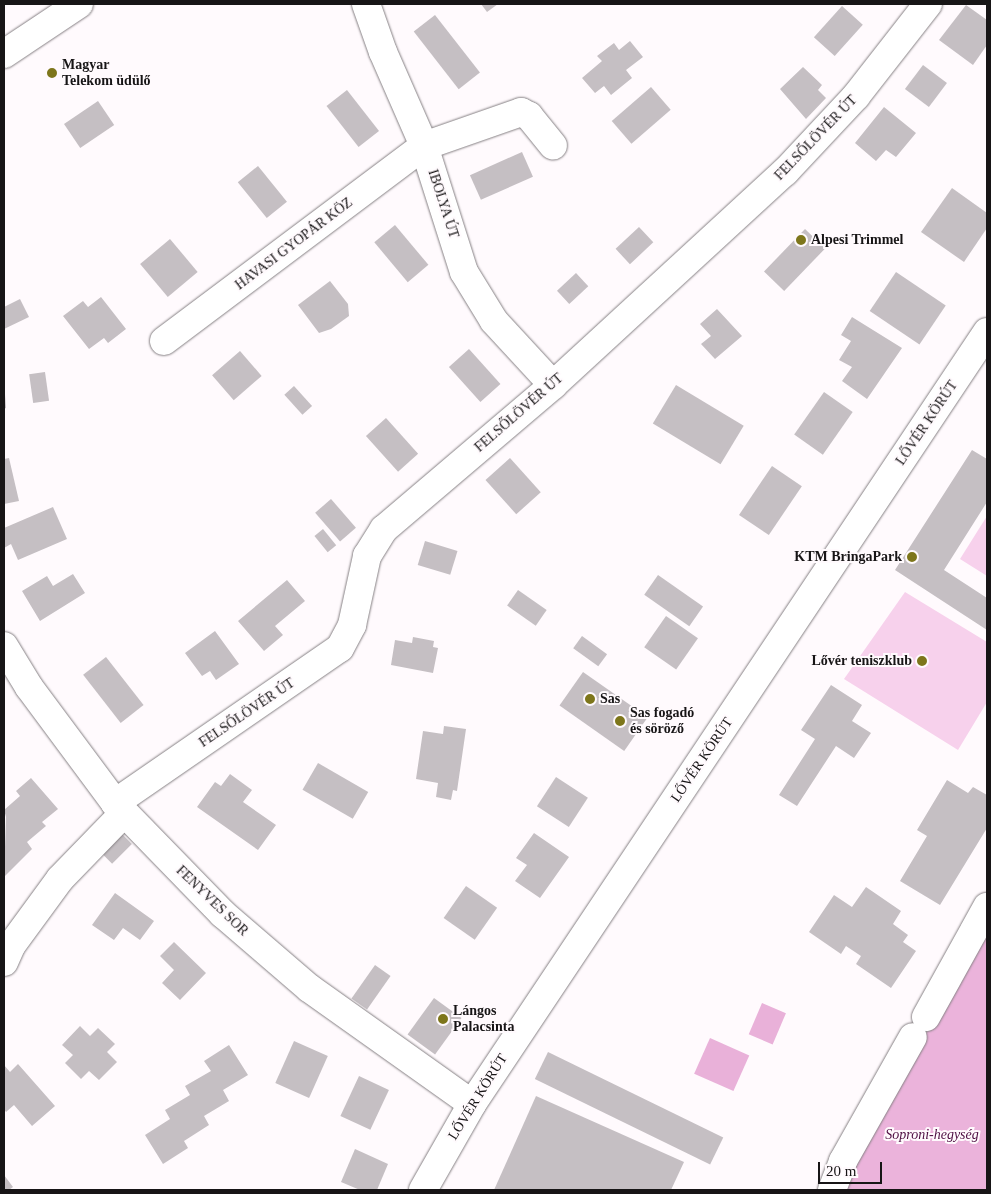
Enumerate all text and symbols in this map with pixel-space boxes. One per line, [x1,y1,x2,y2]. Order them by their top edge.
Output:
place label: Magyar Telekom üdülő [62,57,151,90]
marker: Magyar Telekom üdülő [46,67,58,79]
street label: FELSŐLÖVÉR ÚT [771,92,861,184]
street label: IBOLYA ÚT [424,167,462,241]
street label: HAVASI GYOPÁR KÖZ [232,194,356,294]
place label: Alpesi Trimmel [811,232,904,248]
marker: Alpesi Trimmel [795,234,807,246]
street label: FELSŐLÖVÉR ÚT [471,370,567,456]
street label: LŐVÉR KÖRÚT [893,378,961,468]
place label: KTM BringaPark [794,549,902,565]
marker: KTM BringaPark [906,551,918,563]
place label: Lővér teniszklub [811,653,912,669]
marker: Lővér teniszklub [916,655,928,667]
street label: FELSŐLÖVÉR ÚT [196,675,298,751]
place label: Sas [600,691,620,707]
marker: Sas [584,693,596,705]
place label: Sas fogadó és söröző [630,705,694,738]
marker: Sas fogadó és söröző [614,715,626,727]
street label: LŐVÉR KÖRÚT [668,715,736,805]
street label: FENYVES SOR [172,862,252,940]
place label: Lángos Palacsinta [453,1003,514,1036]
marker: Lángos Palacsinta [437,1013,449,1025]
street label: LŐVÉR KÖRÚT [445,1051,511,1143]
park label: Soproni-hegység [885,1127,979,1143]
scale bar [821,1152,885,1184]
text: 20 m [826,1163,856,1179]

